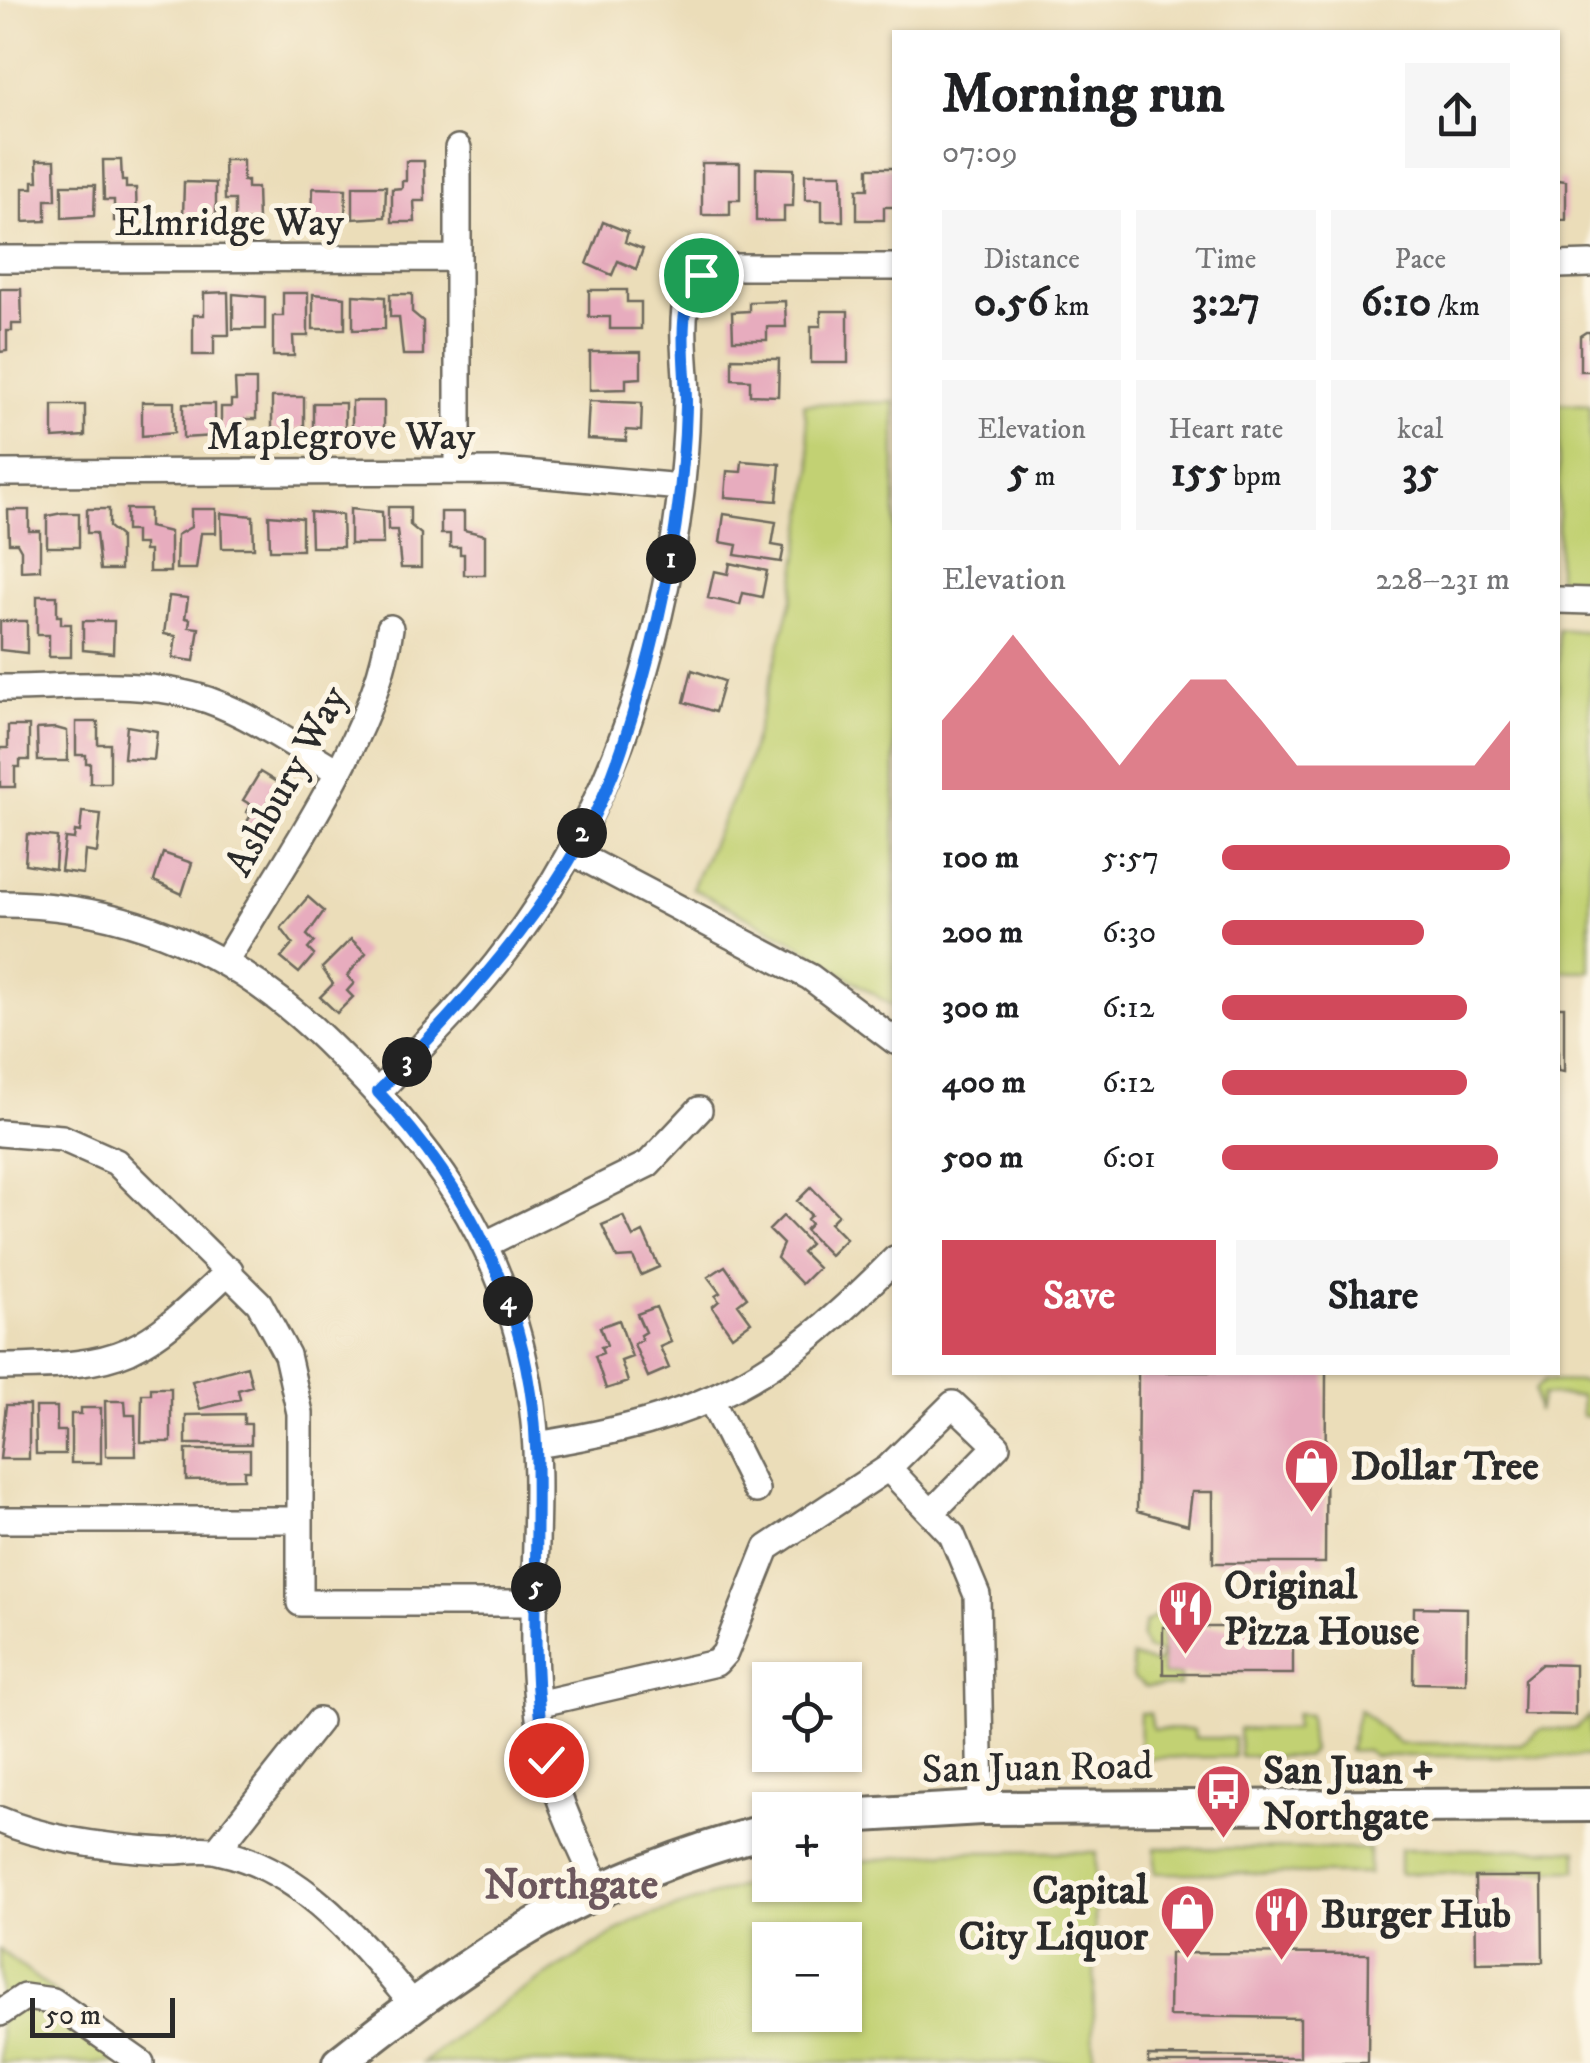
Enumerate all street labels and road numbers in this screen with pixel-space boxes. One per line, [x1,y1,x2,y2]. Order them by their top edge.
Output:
street label: Elmridge Way [114,199,345,249]
street label: Maplegrove Way [207,413,476,463]
street label: Ashbury Way [215,676,361,886]
street label: San Juan Road [921,1742,1153,1796]

